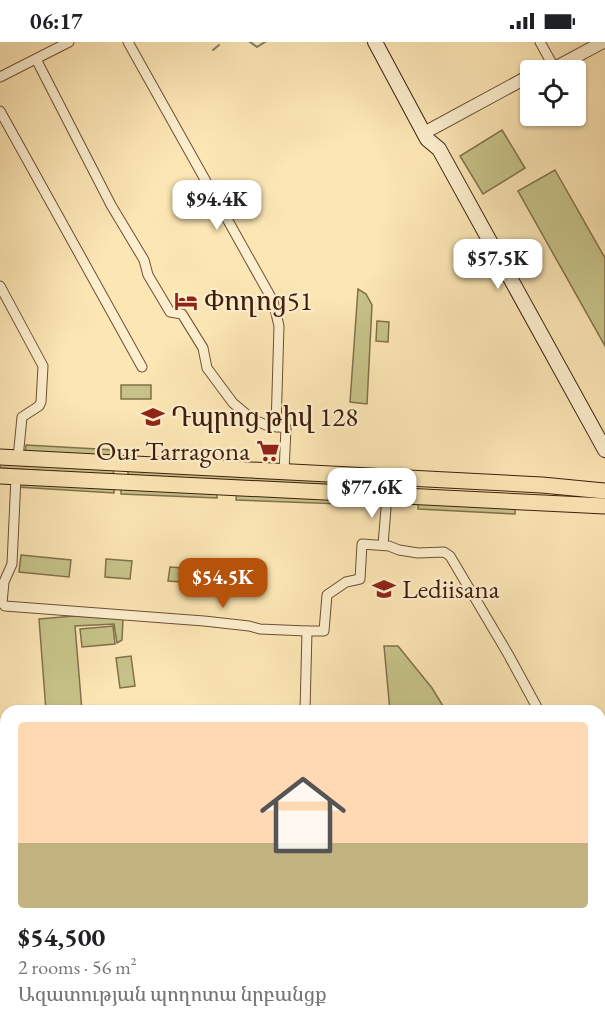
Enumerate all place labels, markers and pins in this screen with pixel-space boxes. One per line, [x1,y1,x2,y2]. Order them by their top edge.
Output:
pin: $94.4K [168,180,266,231]
pin: $57.5K [449,239,547,290]
place label: Փողոց51 [204,283,313,318]
hotel icon: Փողոց51 [173,288,199,314]
place label: Դպրոց թիվ 128 [171,399,358,434]
school or university icon: Դպրոց թիվ 128 [140,404,166,430]
place label: Our Tarragona [96,433,250,468]
supermarket icon: Our Tarragona [255,438,281,464]
pin: $77.6K [323,468,421,519]
pin: $54.5K [174,558,272,609]
place label: Lediisana [402,571,500,606]
school or university icon: Lediisana [371,576,397,602]

